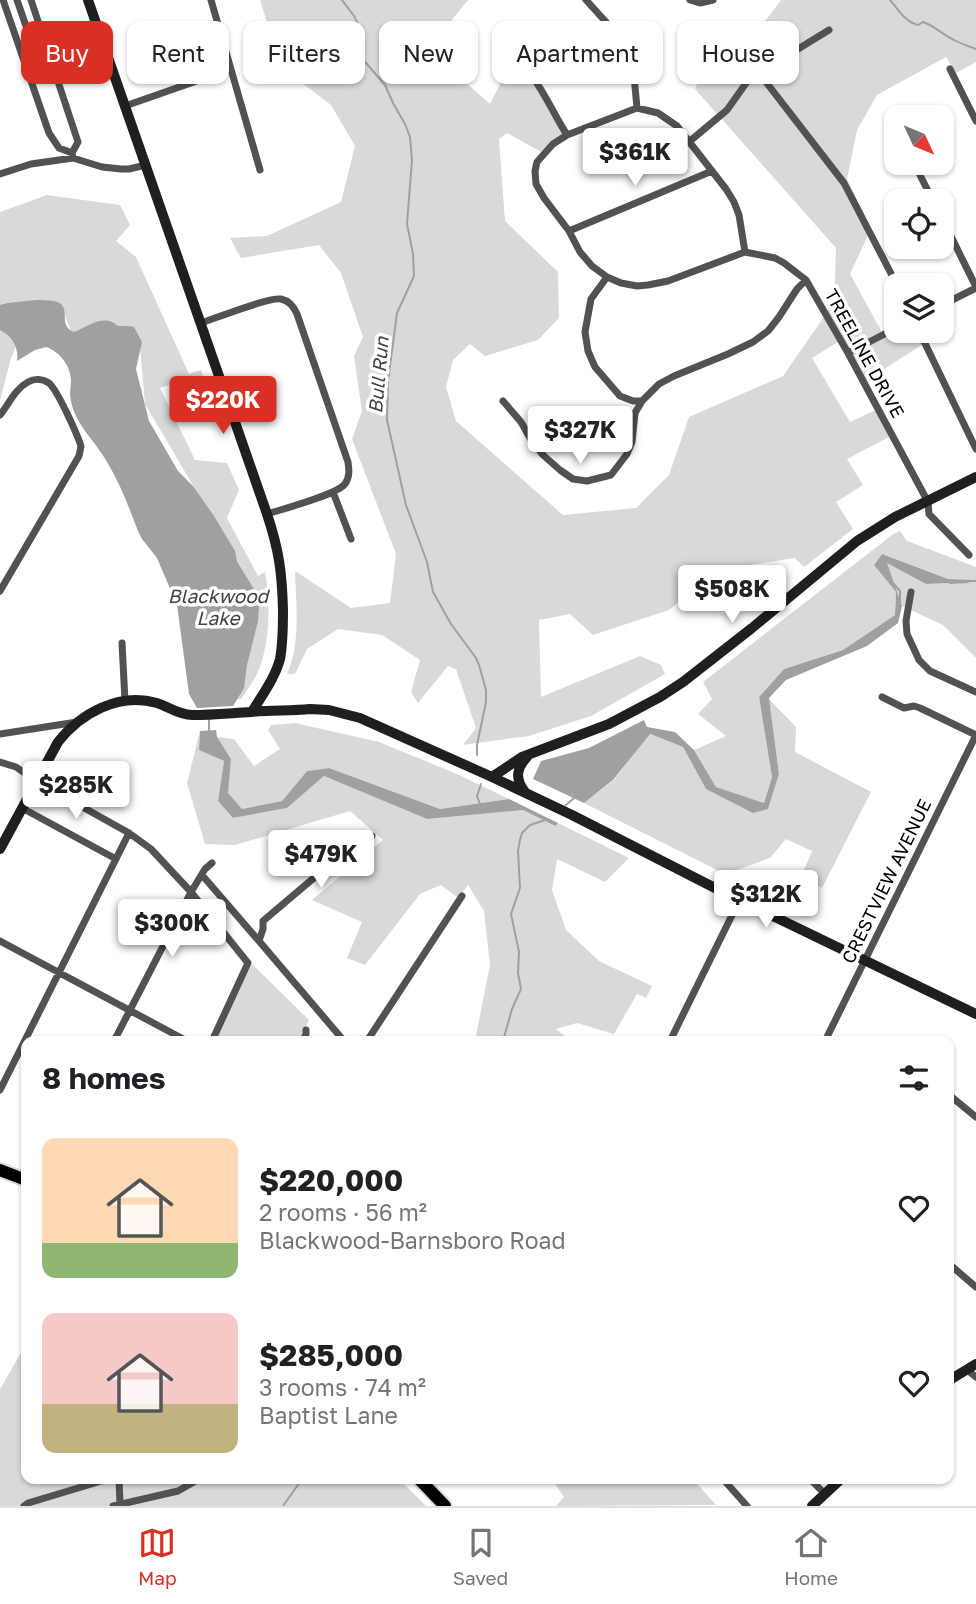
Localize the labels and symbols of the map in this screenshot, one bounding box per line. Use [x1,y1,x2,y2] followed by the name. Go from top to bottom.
[884,105,954,175] north arrow
[586,128,684,188] pin: $361K
[820,285,910,421] street label: TREELINE DRIVE
[363,334,393,414] water label: Bull Run
[174,376,272,436] pin: $220K
[531,406,629,466] pin: $327K
[683,566,781,625] pin: $508K
[168,584,271,629] water label: Blackwood Lake
[27,762,125,821] pin: $285K
[837,795,935,967] street label: CRESTVIEW AVENUE
[272,830,370,890] pin: $479K
[717,870,815,930] pin: $312K
[123,900,221,959] pin: $300K

